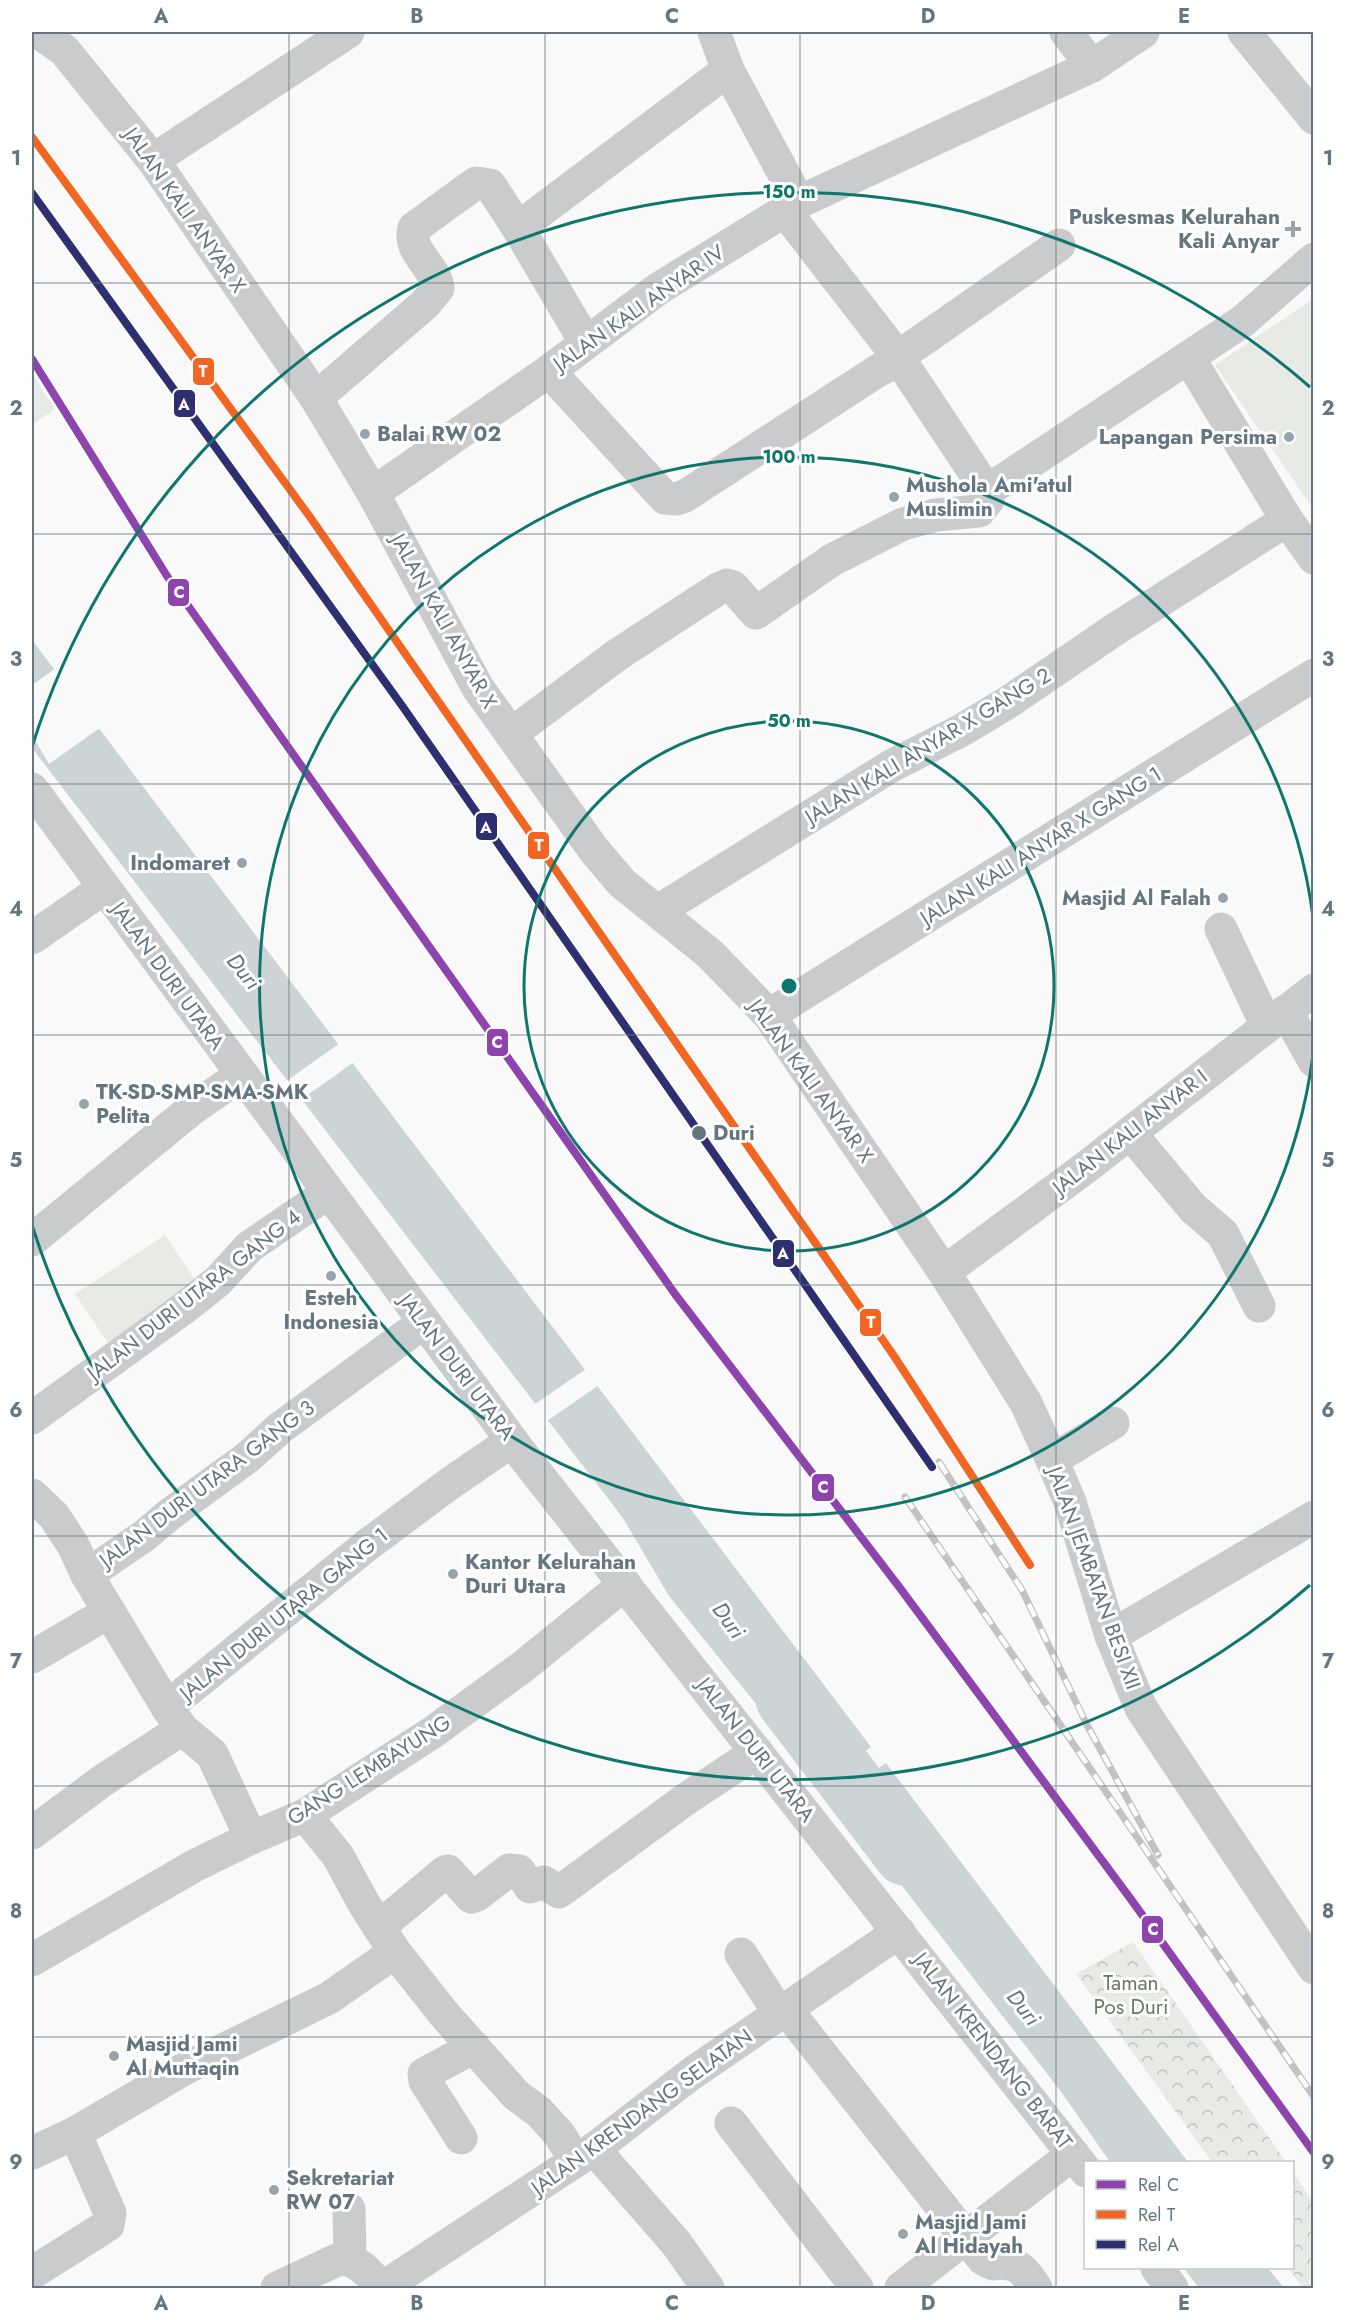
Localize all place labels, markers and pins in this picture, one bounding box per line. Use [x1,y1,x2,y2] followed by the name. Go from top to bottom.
[1069,202,1280,256] place label: Puskesmas Kelurahan Kali Anyar
[1284,220,1302,238] marker: Puskesmas Kelurahan Kali Anyar
[377,419,501,449] place label: Balai RW 02
[1099,422,1277,452] place label: Lapangan Persima
[358,427,372,441] marker: Balai RW 02
[1282,430,1296,444] marker: Lapangan Persima
[906,470,1073,524] place label: Mushola Ami'atul Muslimin
[887,490,901,504] marker: Mushola Ami'atul Muslimin
[130,848,230,878] place label: Indomaret
[235,856,249,870] marker: Indomaret
[1062,883,1211,913] place label: Masjid Al Falah
[1216,891,1230,905] marker: Masjid Al Falah
[779,976,799,996] centre of rings
[96,1077,309,1131] place label: TK-SD-SMP-SMA-SMK Pelita
[77,1097,91,1111] marker: TK-SD-SMP-SMA-SMK Pelita
[713,1118,755,1148] place label: Duri
[690,1124,708,1142] marker: Duri
[324,1269,338,1283] marker: Esteh Indonesia
[284,1283,378,1337] place label: Esteh Indonesia
[465,1547,636,1601] place label: Kantor Kelurahan Duri Utara
[446,1567,460,1581] marker: Kantor Kelurahan Duri Utara
[125,2029,240,2083] place label: Masjid Jami Al Muttaqin
[107,2049,121,2063] marker: Masjid Jami Al Muttaqin
[286,2163,394,2217] place label: Sekretariat RW 07
[267,2183,281,2197] marker: Sekretariat RW 07
[914,2207,1027,2261] place label: Masjid Jami Al Hidayah
[896,2227,910,2241] marker: Masjid Jami Al Hidayah

